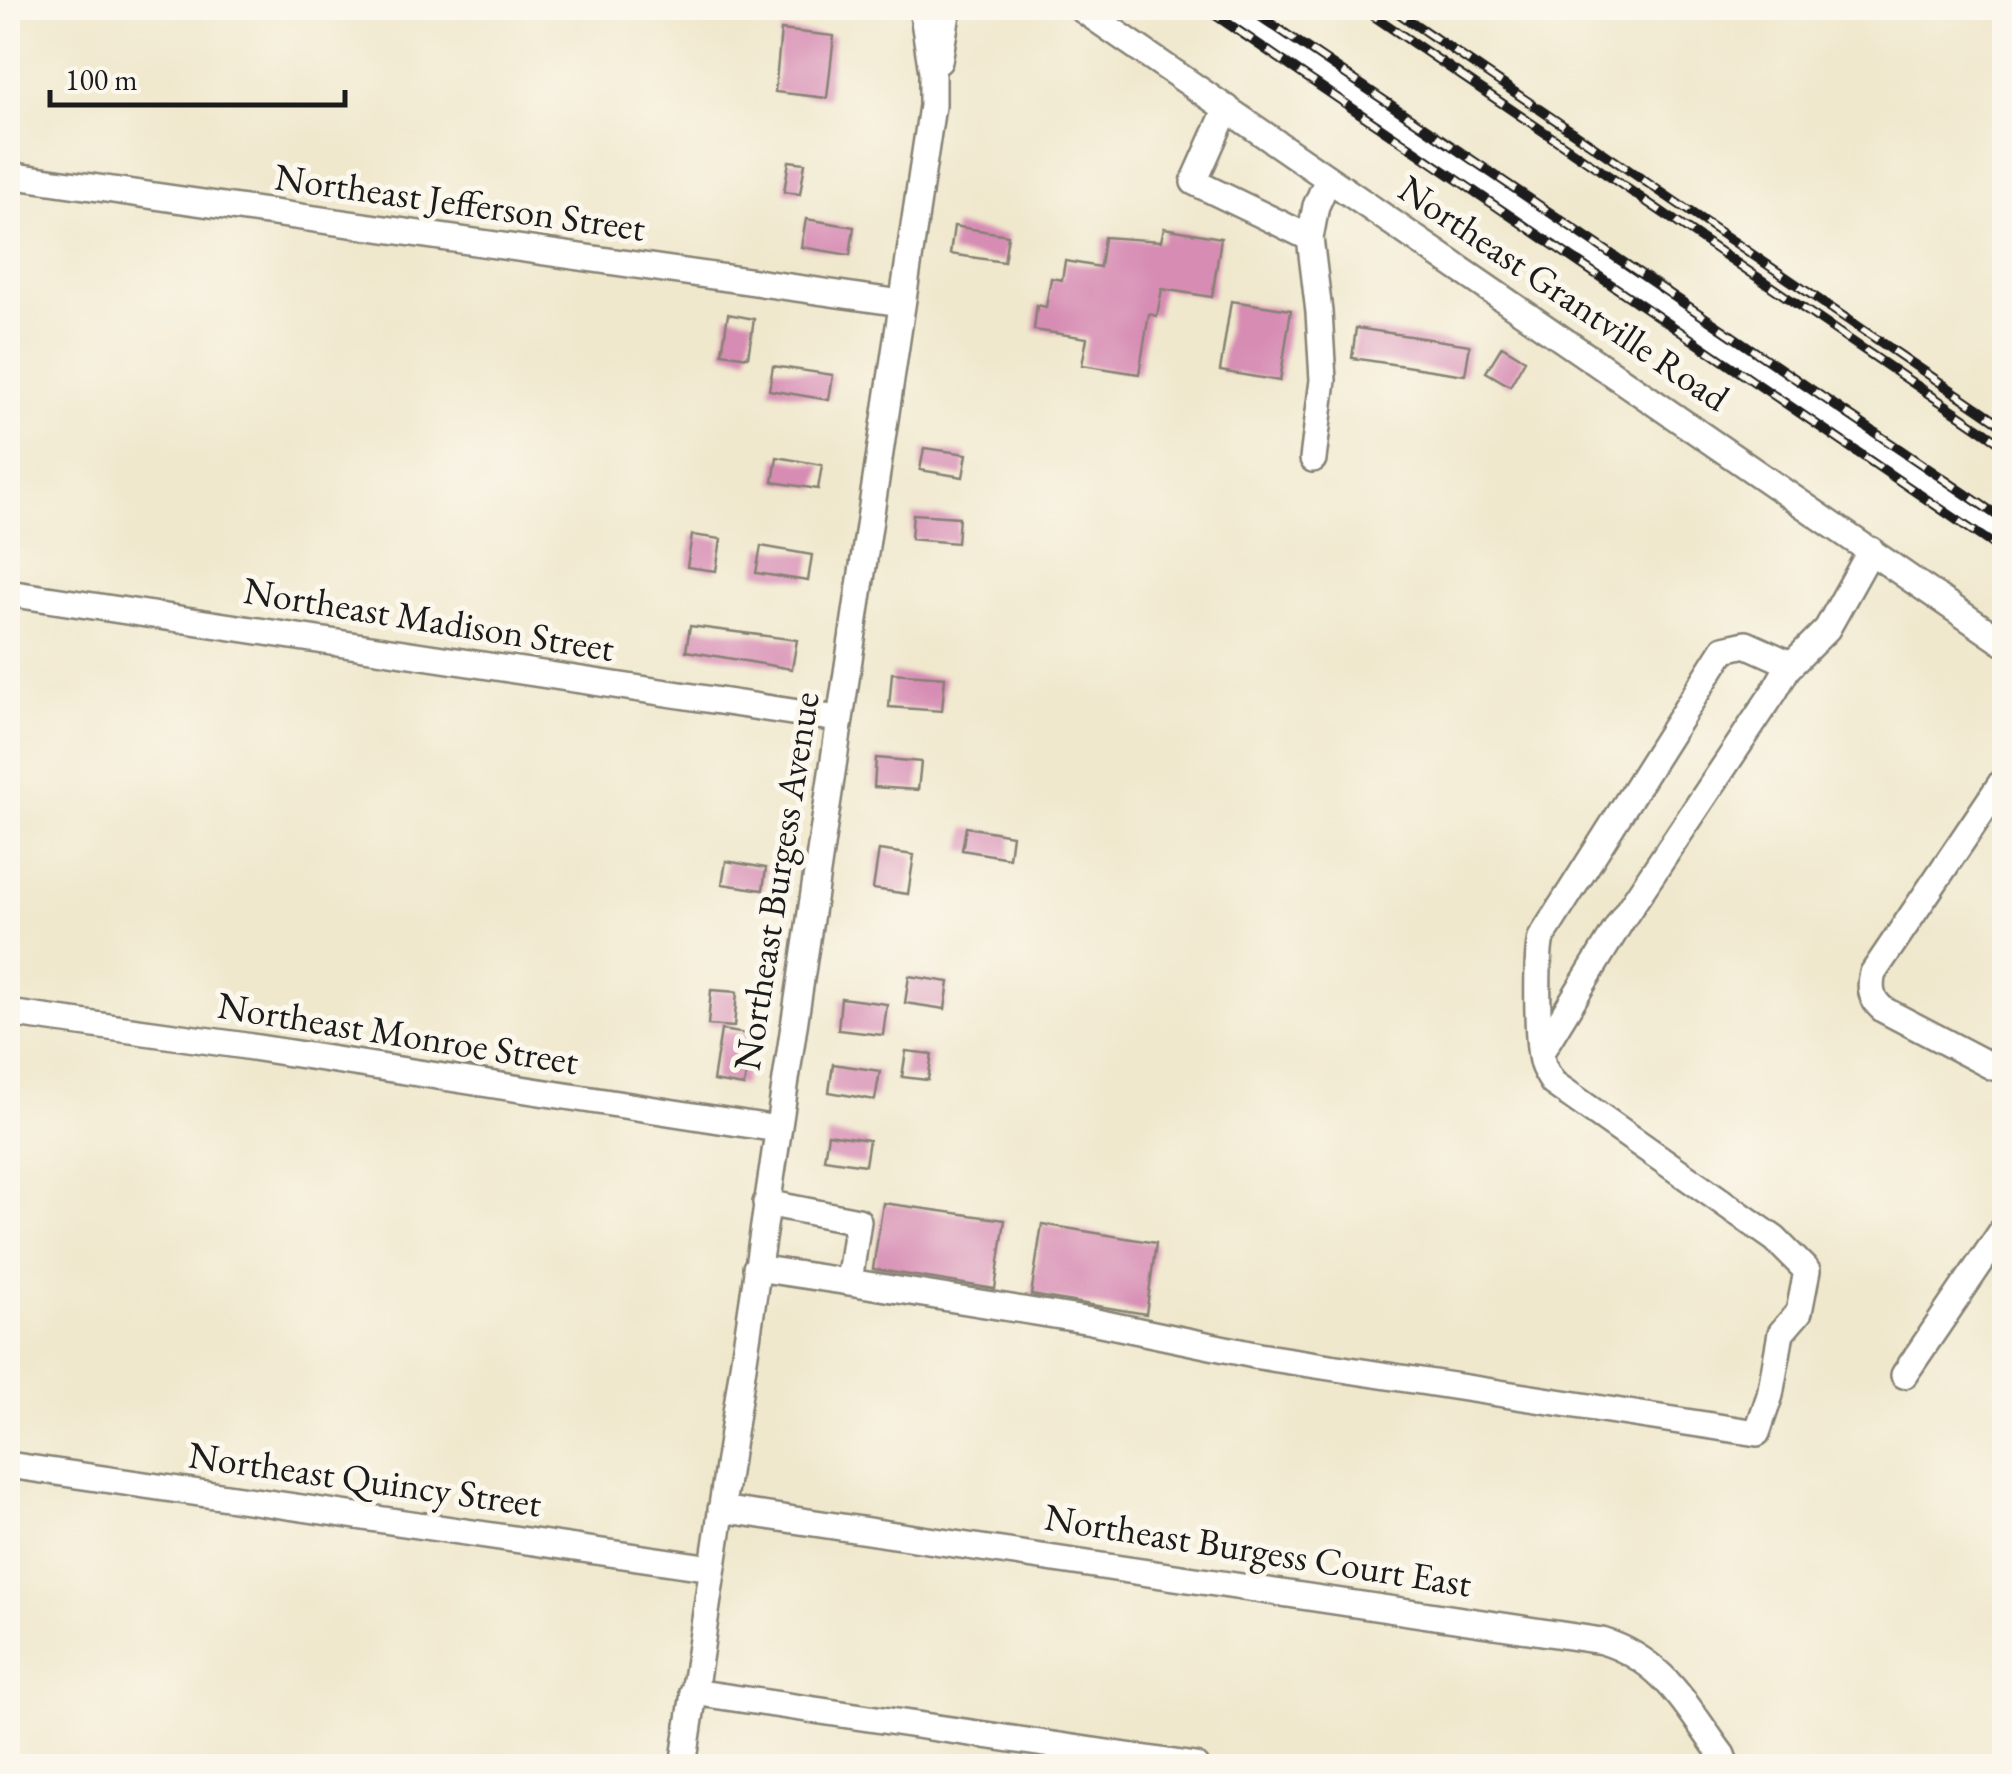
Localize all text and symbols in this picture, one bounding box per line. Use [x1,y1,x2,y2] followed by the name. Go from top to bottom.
[50,45,345,107] scale bar
[65,60,138,99] text: 100 m
[272,151,648,252] street label: Northeast Jefferson Street
[1389,164,1740,422] street label: Northeast Grantville Road
[240,565,618,672] street label: Northeast Madison Street
[721,688,830,1074] street label: Northeast Burgess Avenue
[214,980,582,1085] street label: Northeast Monroe Street
[186,1429,545,1528] street label: Northeast Quincy Street
[1041,1492,1475,1607] street label: Northeast Burgess Court East

